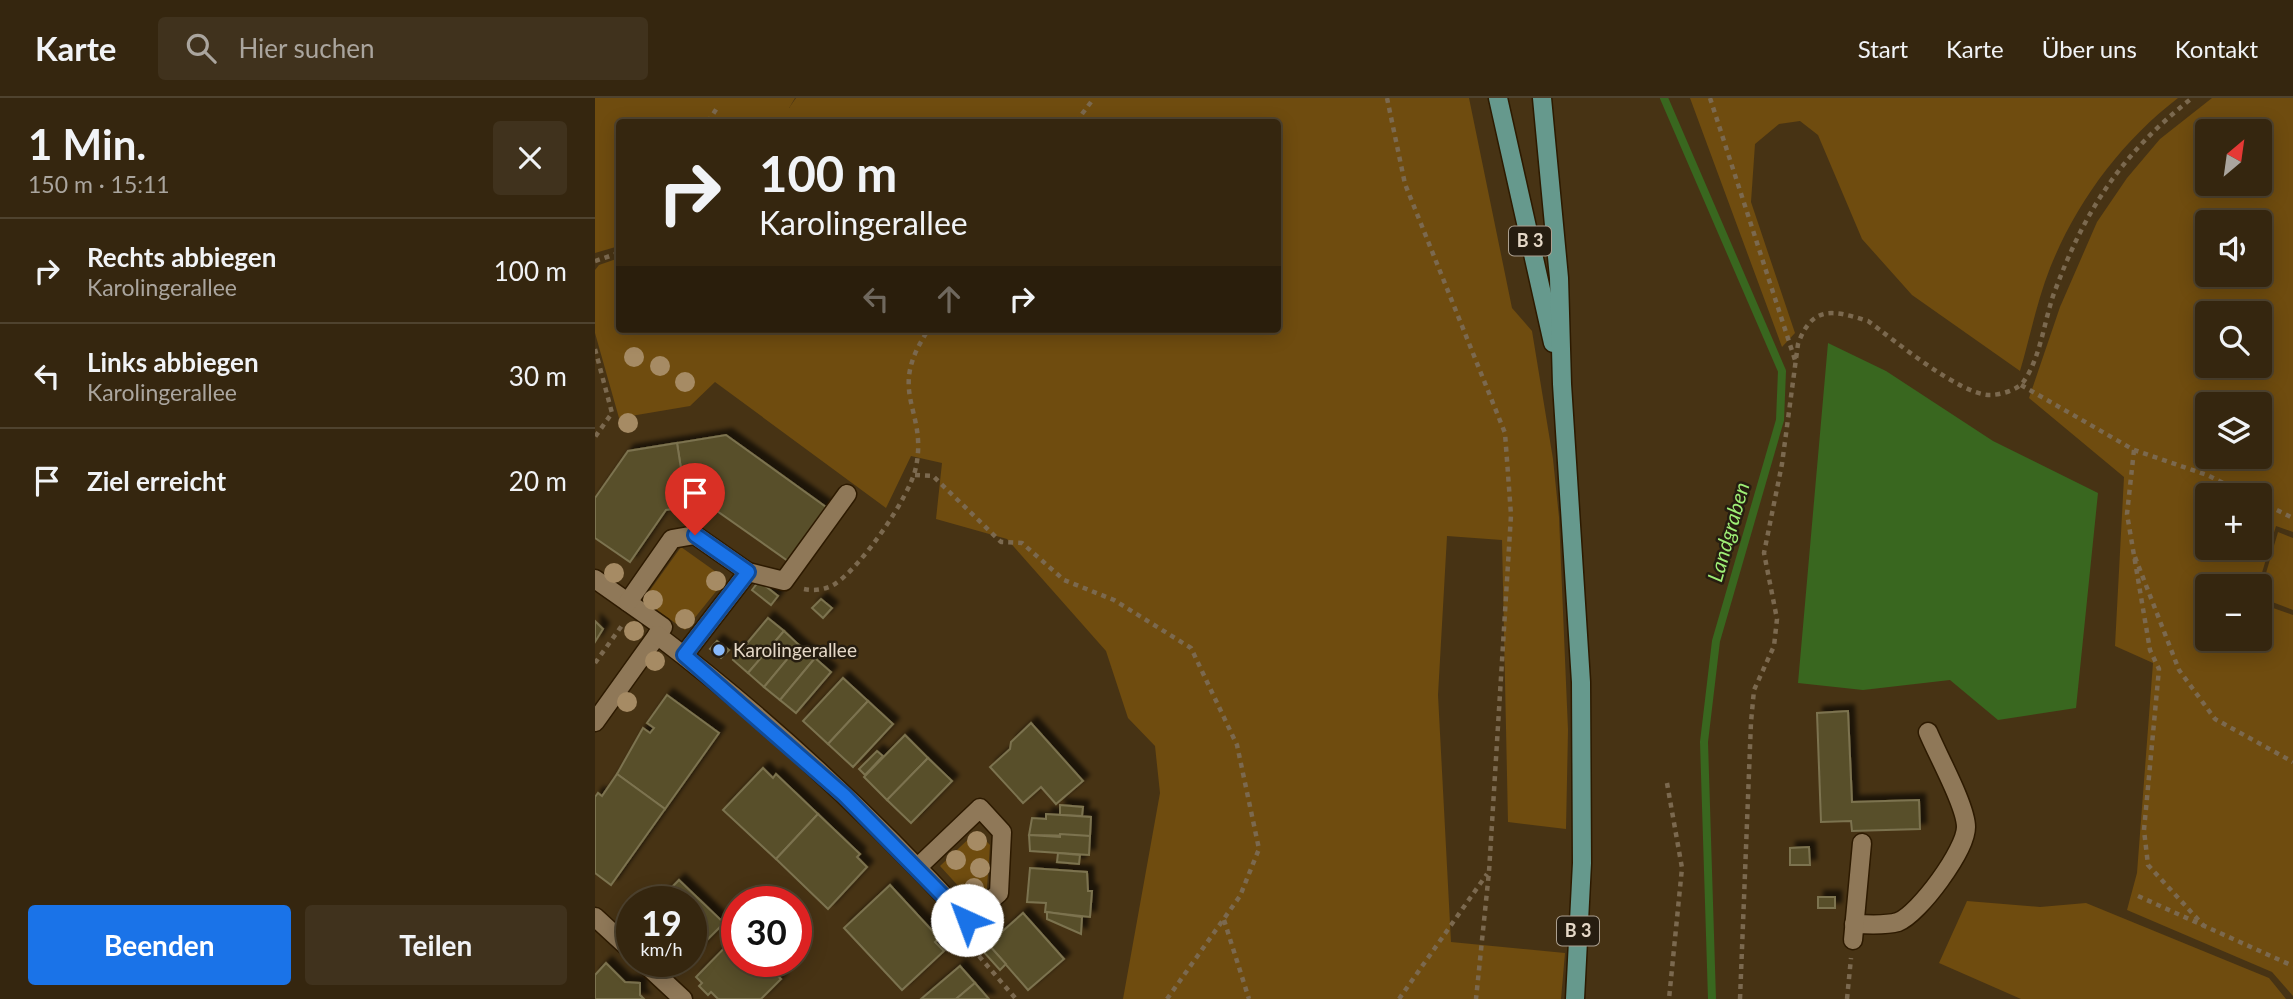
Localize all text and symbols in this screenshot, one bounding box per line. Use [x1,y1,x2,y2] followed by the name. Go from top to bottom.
[158,17,648,80] search box
[35,28,116,68] text: Karte
[182,29,220,67] icon: search
[238,32,375,64] text: Hier suchen
[1858,34,1908,63] text: Start
[1946,34,2004,63] text: Karte
[2042,34,2137,63] text: Über uns
[2175,34,2258,63] text: Kontakt
[28,119,146,169] text: 1 Min.
[2195,119,2271,196] north arrow
[2195,119,2272,651] map controls
[493,121,567,195] button: close
[759,144,897,202] text: 100 m
[644,147,735,238] icon: right
[28,170,170,198] text: 150 m · 15:11
[759,203,968,242] text: Karolingerallee
[2195,210,2272,287] button: sound
[1509,226,1551,256] road number: B 3
[87,241,276,273] text: Rechts abbiegen
[28,252,66,290] icon: right
[494,255,567,287] text: 100 m
[87,273,237,301] text: Karolingerallee
[857,280,895,318] icon: left
[930,280,968,318] icon: ahead
[1003,280,1041,318] icon: right
[2195,301,2272,378] button: search
[87,346,259,378] text: Links abbiegen
[28,357,66,395] icon: left
[509,360,567,392] text: 30 m
[87,378,237,406] text: Karolingerallee
[2195,392,2272,469] button: layers
[28,462,66,500] icon: arrive
[665,463,725,535] pin
[87,465,226,497] text: Ziel erreicht
[509,465,567,497] text: 20 m
[676,474,714,512] icon: arrive
[1701,479,1754,584] water label: Landgraben
[2195,483,2272,560] button: +
[2195,574,2272,651] button: −
[733,638,857,661] place label: Karolingerallee
[711,642,727,658] marker: Karolingerallee
[930,883,1004,957] position arrow
[721,886,812,977] speed limit sign: 30
[641,901,682,943] text: 19
[28,905,291,985] button: Beenden
[305,905,567,985] button: Teilen
[1557,916,1599,946] road number: B 3
[640,938,683,960] text: km/h

